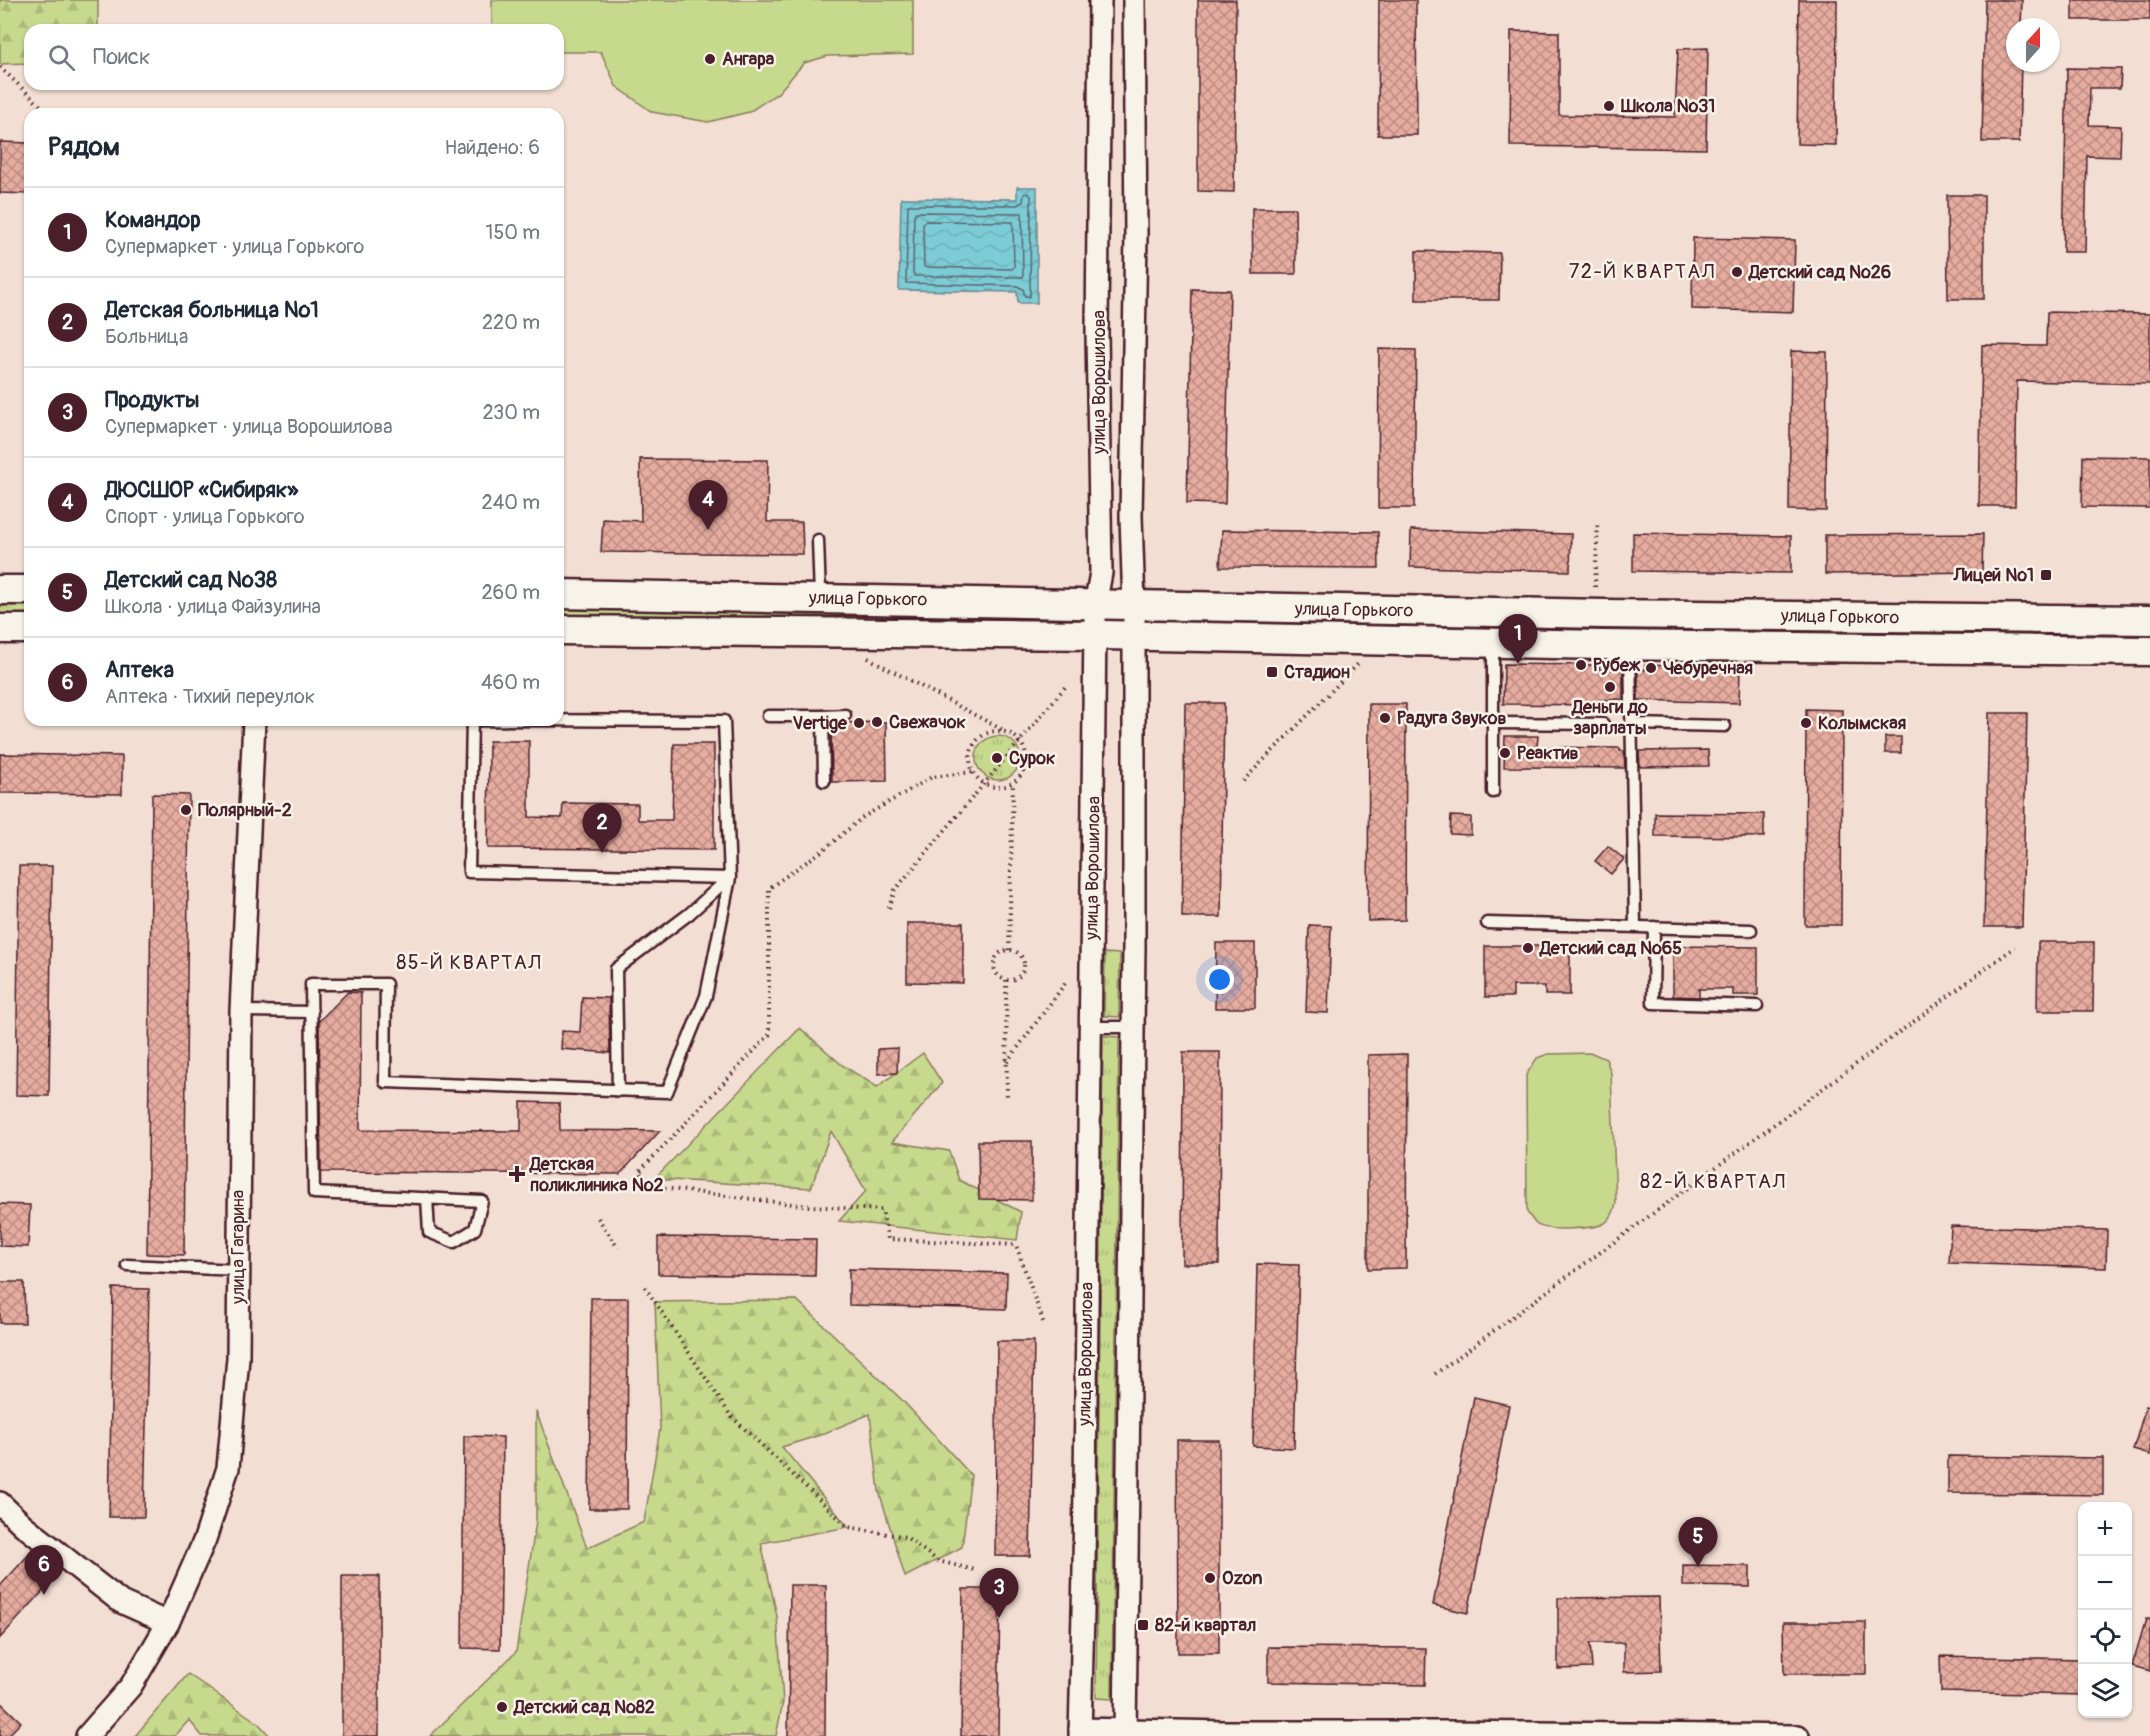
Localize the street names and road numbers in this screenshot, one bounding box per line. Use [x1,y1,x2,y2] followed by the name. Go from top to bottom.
[1088,310,1111,455] street label: улица Ворошилова
[808,586,928,612] street label: улица Горького
[1294,597,1414,623] street label: улица Горького
[1780,604,1900,630] street label: улица Горького
[1080,796,1106,941] street label: улица Ворошилова
[227,1190,250,1305] street label: улица Гагарина
[1073,1282,1099,1427] street label: улица Ворошилова

